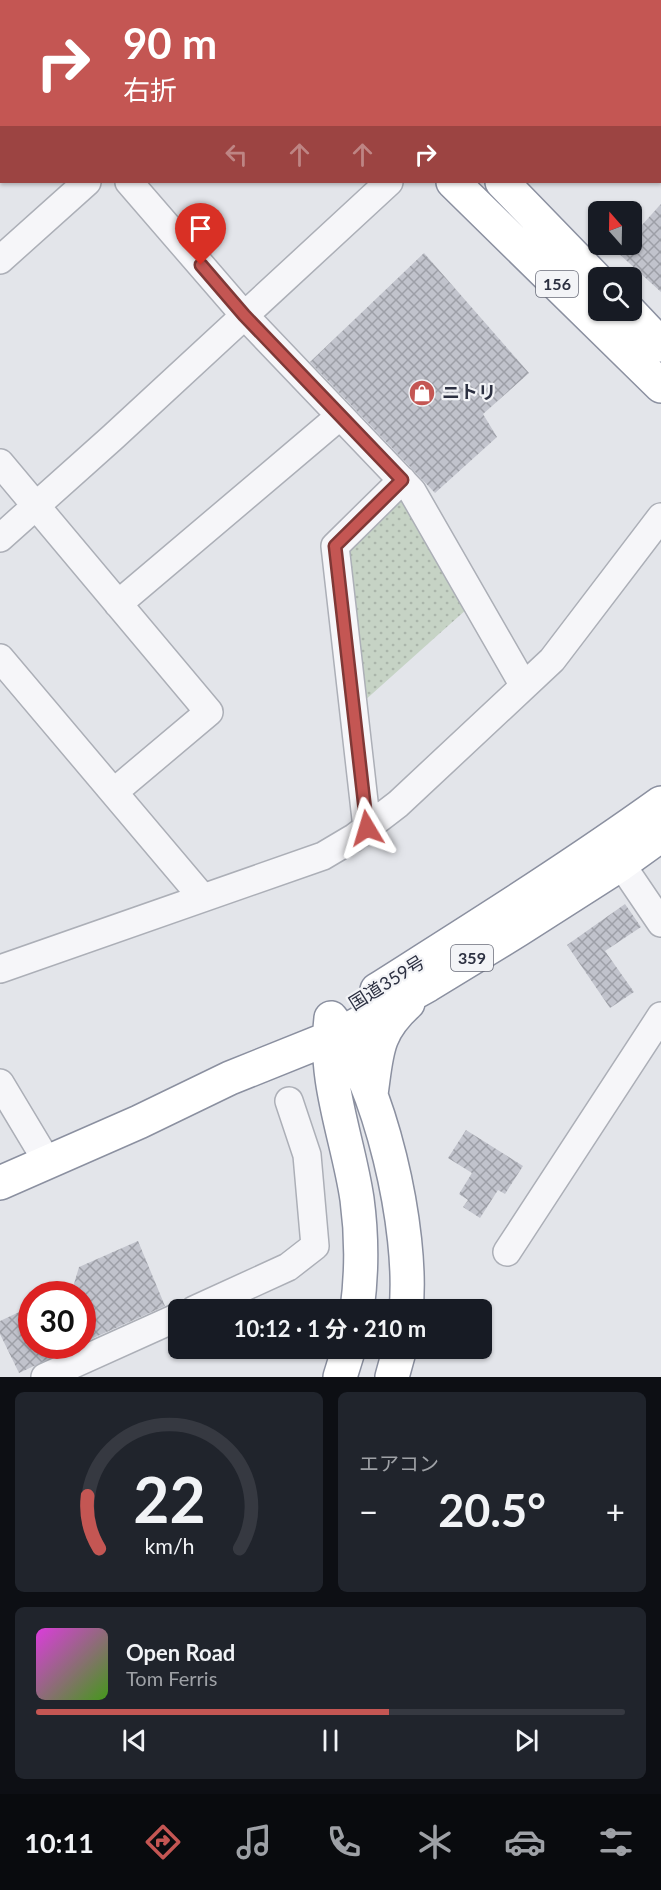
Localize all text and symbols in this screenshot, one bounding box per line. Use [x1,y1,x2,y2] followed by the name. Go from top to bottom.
[123,18,217,68] text: 90 m
[24,24,102,102] icon: right
[123,73,177,106] text: 右折
[220,138,253,171] icon: left
[283,138,316,171] icon: ahead
[346,138,379,171] icon: ahead
[409,138,442,171] icon: right
[588,201,642,255] north arrow
[588,201,642,321] map controls
[175,203,226,265] pin
[184,212,217,245] icon: arrive
[588,267,642,321] button: search
[536,271,578,297] road number: 156
[407,378,437,408] shop icon: ニトリ
[442,381,496,403] place label: ニトリ
[335,796,399,860] position arrow
[451,945,493,971] road number: 359
[344,950,428,1014] street label: 国道359号
[18,1281,96,1359] speed limit sign: 30
[234,1315,426,1342] text: 10:12 · 1 分 · 210 m
[359,1451,439,1475] text: エアコン
[133,1461,205,1536] text: 22
[438,1483,546,1537] text: 20.5°
[359,1491,378,1531] text: −
[606,1491,625,1531] text: +
[144,1533,194,1559] text: km/h
[126,1639,235,1666] text: Open Road
[126,1666,217,1690] text: Tom Ferris
[118,1724,151,1757] icon: previous
[314,1724,347,1757] icon: pause
[510,1724,543,1757] icon: next
[142,1821,184,1863] icon: directions
[233,1821,275,1863] icon: music
[323,1821,365,1863] icon: phone
[414,1821,456,1863] icon: climate
[504,1821,546,1863] icon: car
[595,1821,637,1863] icon: filters
[24,1826,94,1859] text: 10:11

